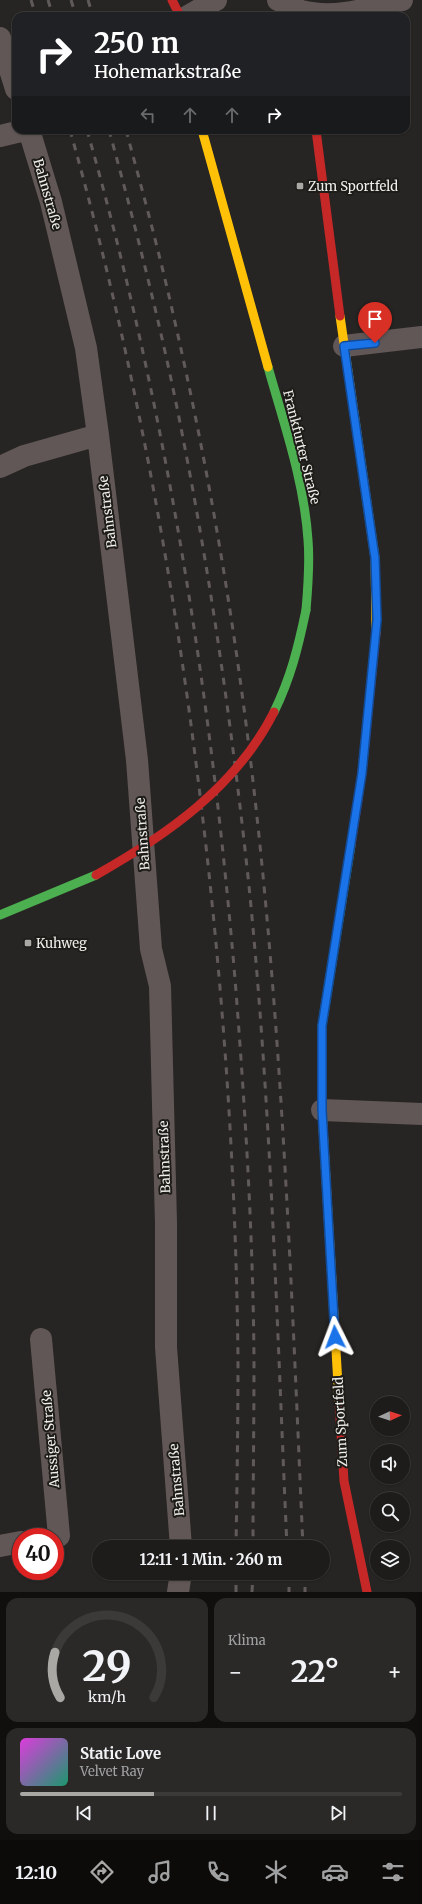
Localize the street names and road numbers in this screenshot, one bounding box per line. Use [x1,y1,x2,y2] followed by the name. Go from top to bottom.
[29,157,66,232] street label: Bahnstraße
[279,388,324,506] street label: Frankfurter Straße
[95,475,120,549] street label: Bahnstraße
[131,797,154,871] street label: Bahnstraße
[155,1120,174,1194] street label: Bahnstraße
[330,1376,351,1467] street label: Zum Sportfeld
[38,1389,63,1490] street label: Aussiger Straße
[165,1443,188,1517] street label: Bahnstraße

